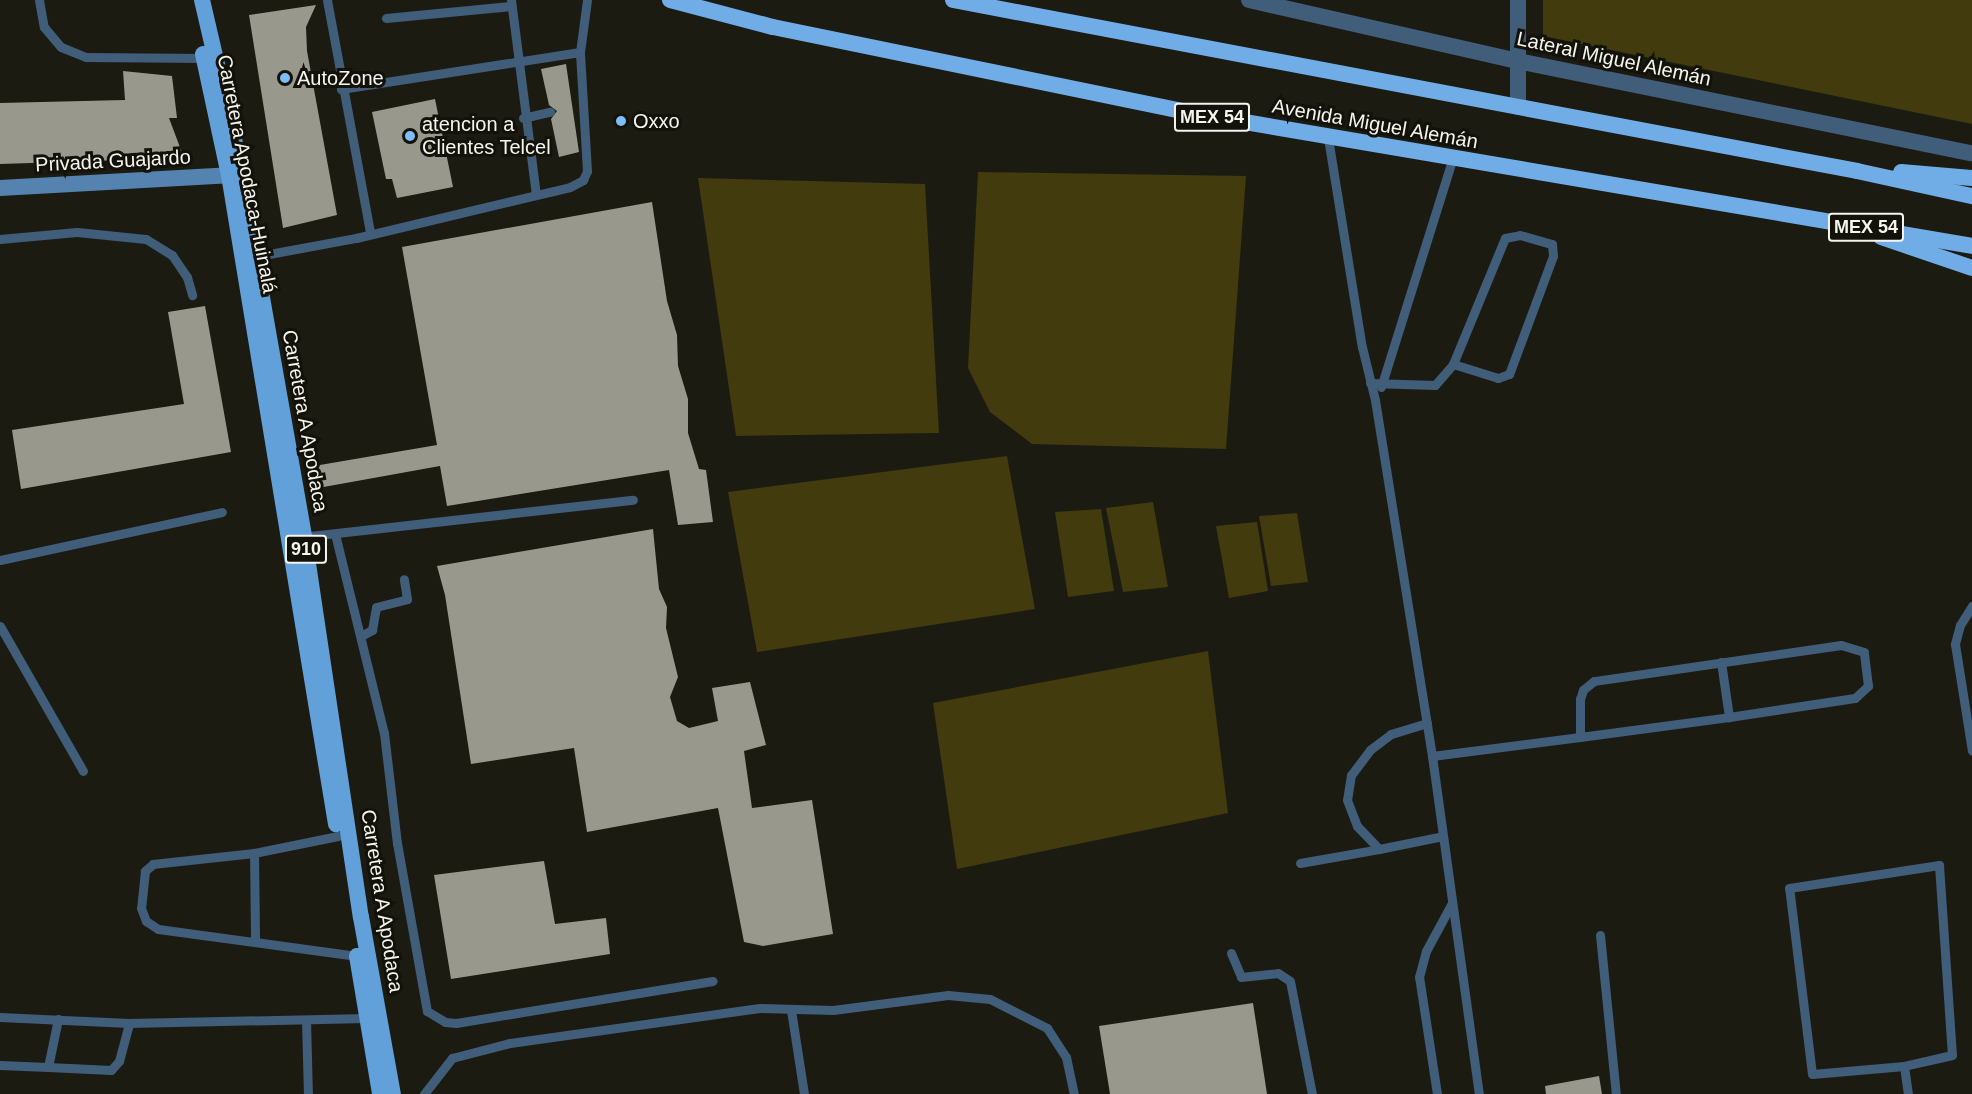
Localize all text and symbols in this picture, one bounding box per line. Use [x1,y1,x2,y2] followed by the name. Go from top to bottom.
[1514,27,1714,91] street label: Lateral Miguel Alemán
[212,52,282,296] street label: Carretera Apodaca-Huinalá
[297,66,384,90] place label: AutoZone
[278,71,292,85] marker: AutoZone
[1270,94,1480,154] street label: Avenida Miguel Alemán
[1173,102,1251,132] road number: MEX 54
[633,109,680,133] place label: Oxxo
[422,112,551,159] place label: atencion a Clientes Telcel
[614,114,628,128] marker: Oxxo
[403,129,417,143] marker: atencion a Clientes Telcel
[35,145,191,177] street label: Privada Guajardo
[1827,212,1905,242] road number: MEX 54
[277,326,333,516] street label: Carretera A Apodaca
[284,534,328,564] road number: 910
[355,806,409,996] street label: Carretera A Apodaca

